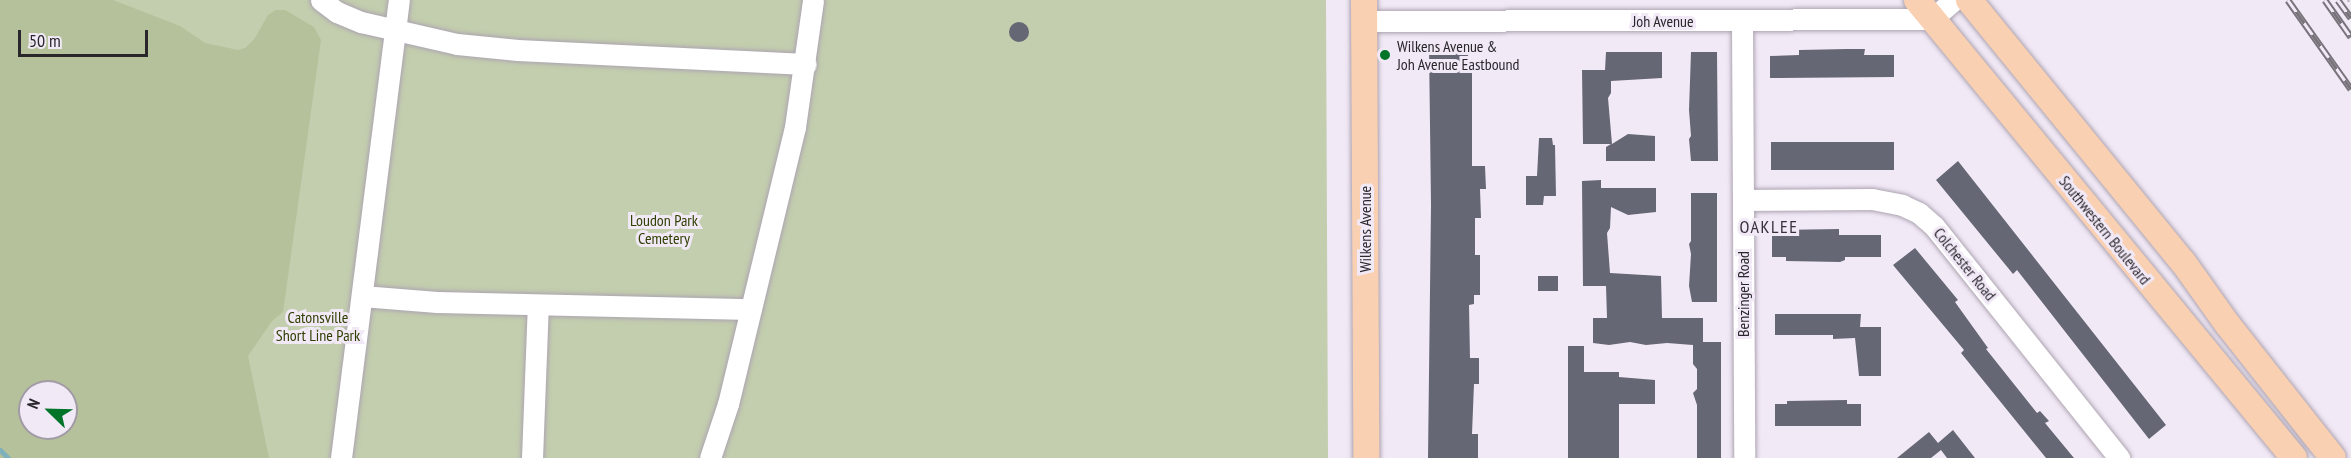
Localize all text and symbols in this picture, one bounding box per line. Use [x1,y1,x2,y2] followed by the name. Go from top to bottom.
[1632,11,1694,31] street label: Joh Avenue
[21,18,152,56] scale bar
[29,29,61,52] text: 50 m
[1397,36,1520,74] place label: Wilkens Avenue & Joh Avenue Eastbound
[1378,48,1392,62] marker: Wilkens Avenue & Joh Avenue Eastbound
[2055,172,2155,288] street label: Southwestern Boulevard
[1355,186,1375,272] street label: Wilkens Avenue
[630,210,698,248] park label: Loudon Park Cemetery
[1740,216,1798,238] district label: OAKLEE
[1930,224,2000,304] street label: Colchester Road
[1733,251,1753,337] street label: Benzinger Road
[276,307,360,345] park label: Catonsville Short Line Park
[18,380,78,440] north arrow
[22,396,44,412] text: N

